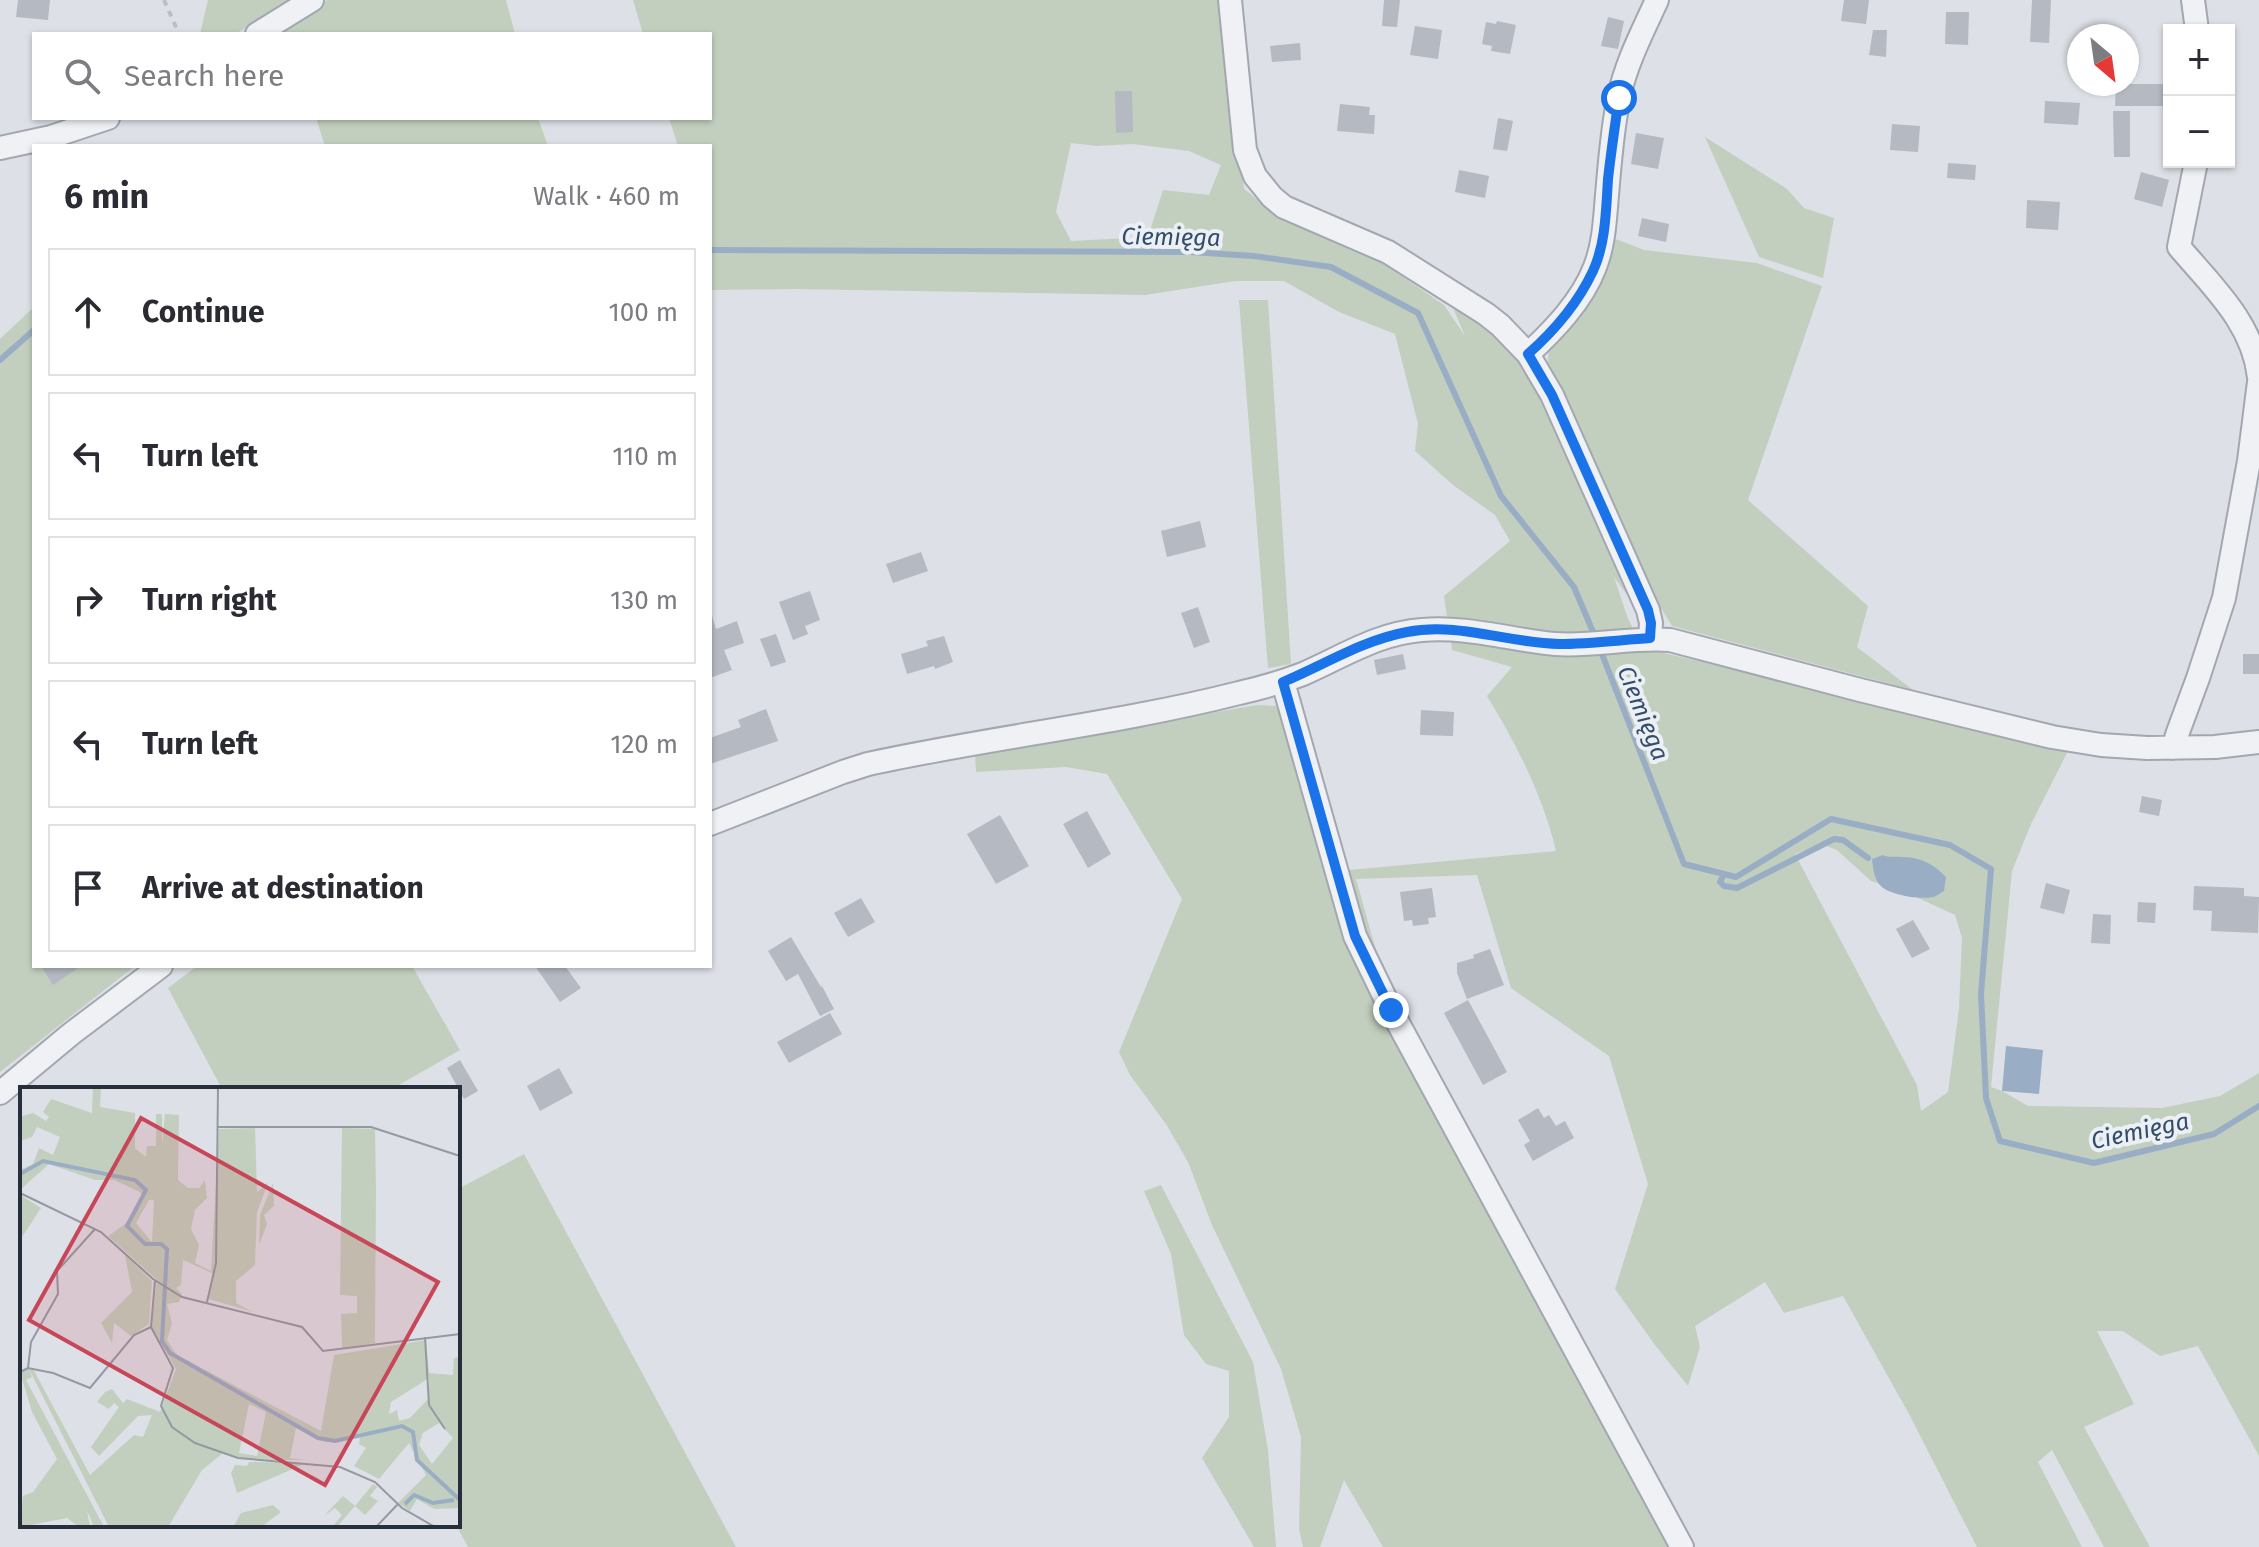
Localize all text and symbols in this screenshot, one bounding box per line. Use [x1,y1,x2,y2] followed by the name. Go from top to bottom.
[2067,24,2139,96] north arrow
[2163,24,2235,168] map controls
[2163,24,2235,96] button: +
[32,32,712,120] search box
[60,54,104,98] icon: search
[124,58,284,94] text: Search here
[1601,80,1637,116] route start
[2163,96,2235,168] button: −
[64,176,149,217] text: 6 min
[533,181,680,212] text: Walk · 460 m
[1121,222,1221,252] water label: Ciemięga
[66,290,110,334] icon: ahead
[142,294,265,330] text: Continue
[609,297,678,328] text: 100 m
[66,434,110,478] icon: left
[142,438,258,474] text: Turn left
[612,441,678,472] text: 110 m
[66,578,110,622] icon: right
[142,582,277,618] text: Turn right
[610,585,678,616] text: 130 m
[1611,662,1675,764] water label: Ciemięga
[66,722,110,766] icon: left
[142,726,258,762] text: Turn left
[610,729,678,760] text: 120 m
[66,866,110,910] icon: arrive
[142,870,424,906] text: Arrive at destination
[1373,992,1409,1028] route end
[20,1087,460,1527] inset map
[2089,1107,2191,1155] water label: Ciemięga

